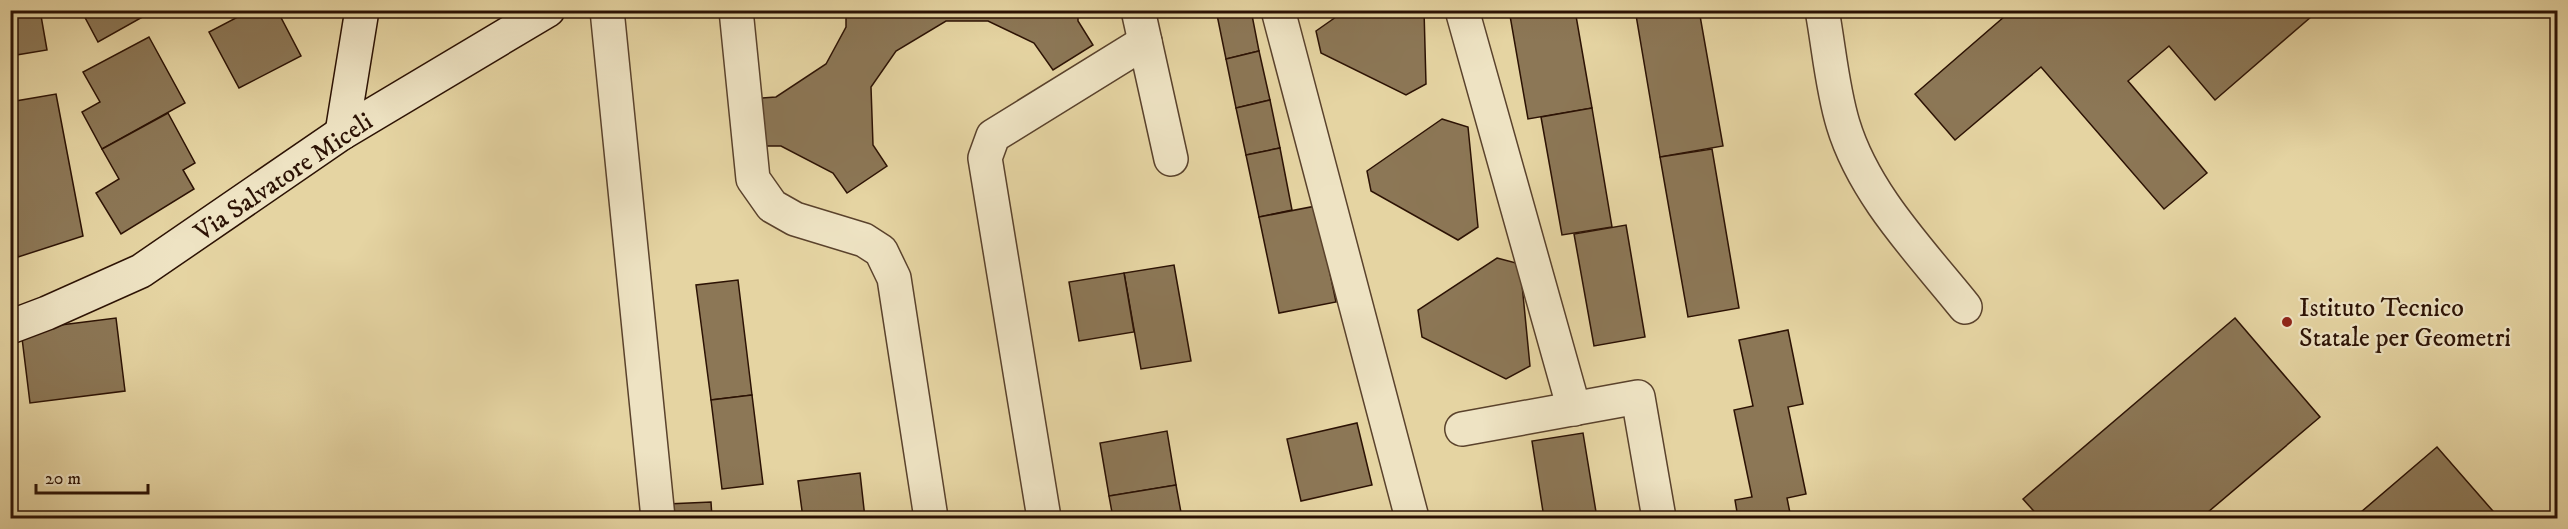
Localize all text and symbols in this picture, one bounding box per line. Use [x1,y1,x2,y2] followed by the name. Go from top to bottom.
[187,105,379,250] street label: Via Salvatore Miceli
[2299,292,2511,355] place label: Istituto Tecnico Statale per Geometri
[2280,315,2294,329] marker: Istituto Tecnico Statale per Geometri
[36,457,148,495] scale bar
[45,468,81,490] text: 20 m

